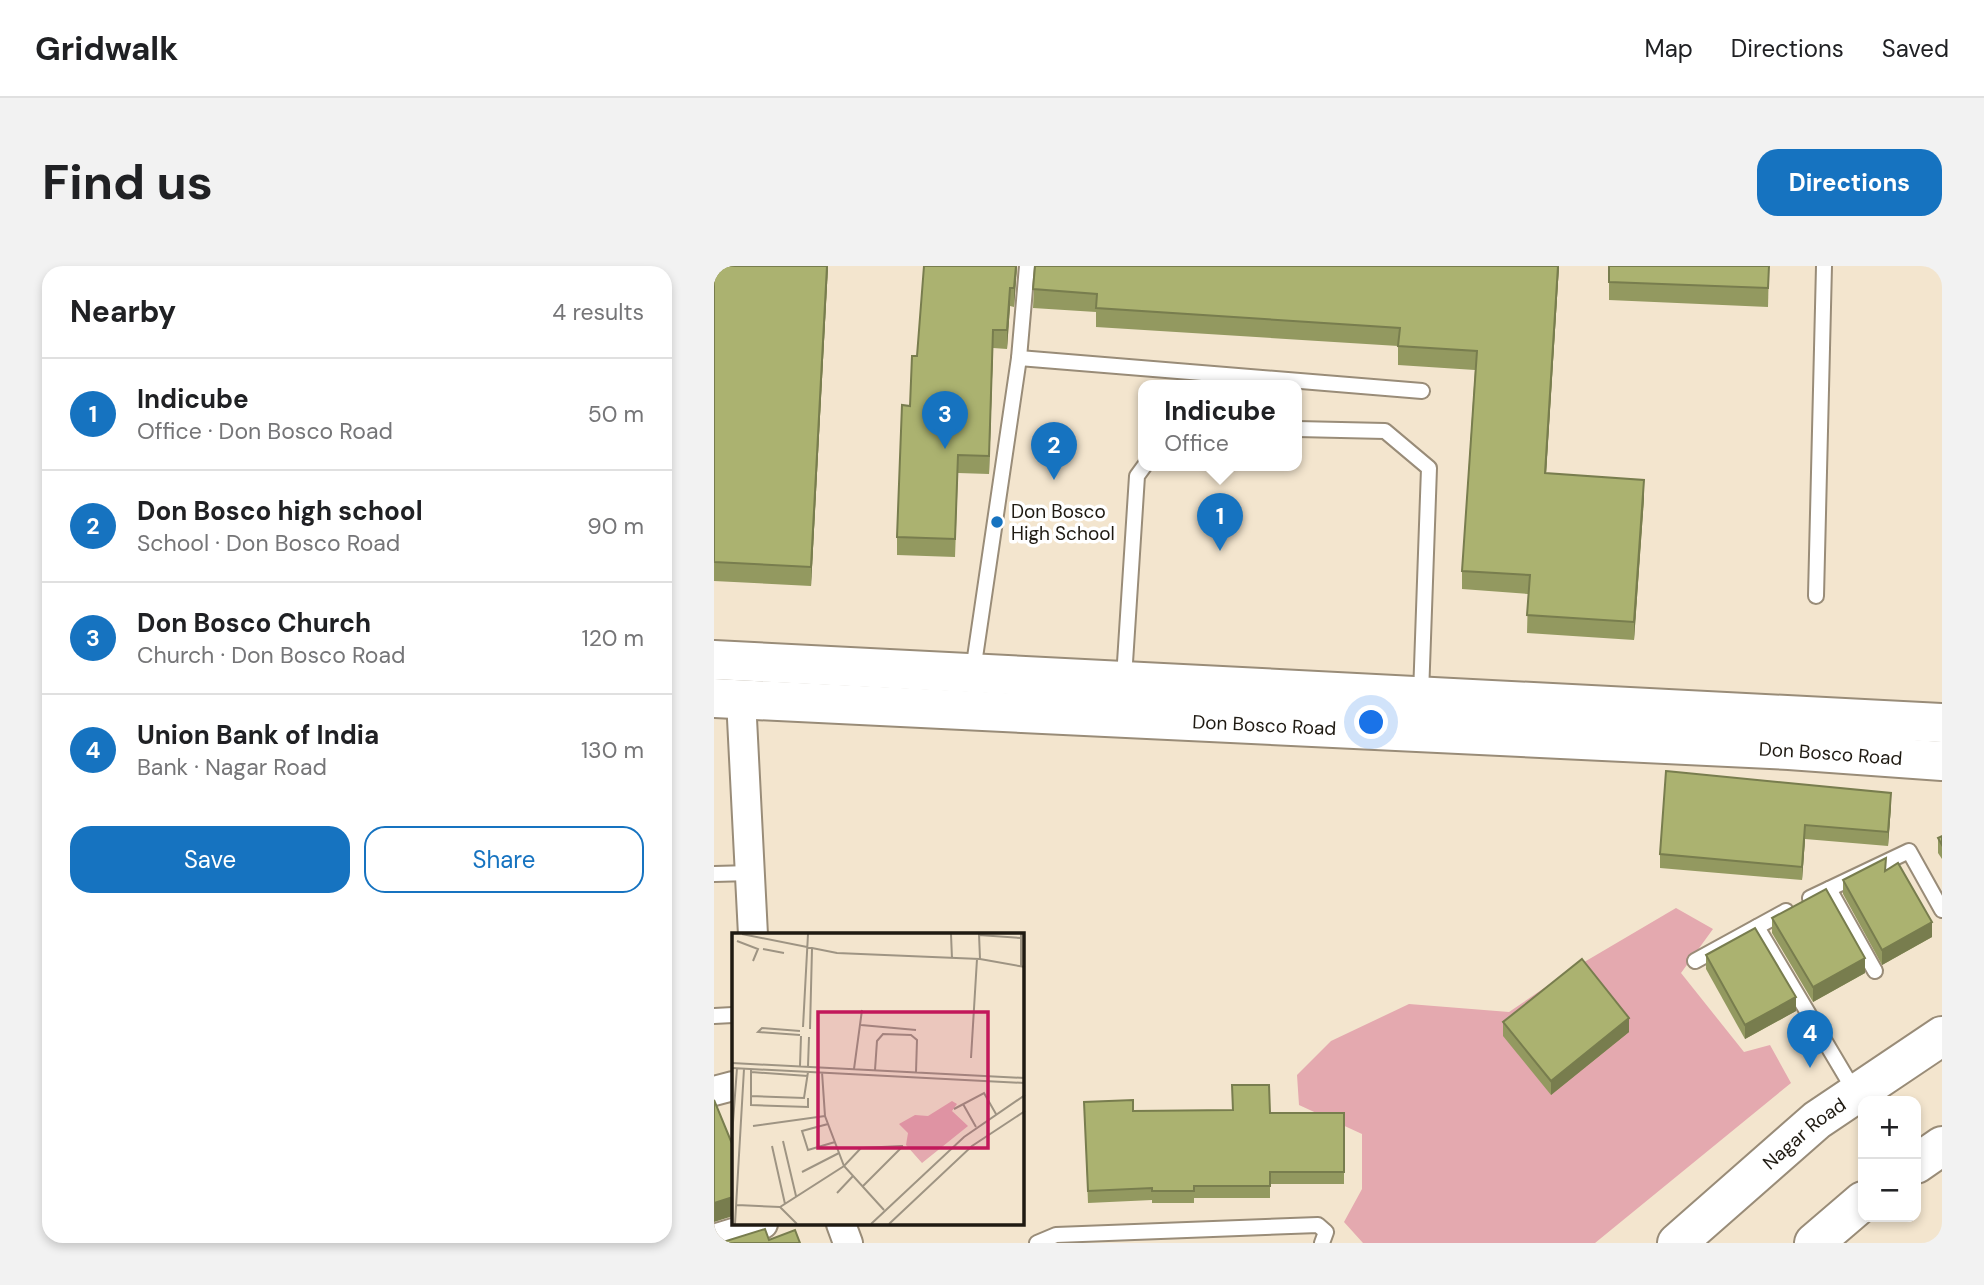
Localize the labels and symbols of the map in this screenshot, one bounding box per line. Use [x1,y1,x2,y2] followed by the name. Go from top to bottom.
[922,391,968,449] pin: 3
[1031,422,1077,480] pin: 2
[1197,493,1243,551] pin: 1
[1011,499,1115,546] place label: Don Bosco High School
[989,514,1005,530] marker: Don Bosco High School
[1354,705,1388,739] your location
[1192,709,1337,741] street label: Don Bosco Road
[1758,736,1903,771] street label: Don Bosco Road
[732,933,1024,1226] inset map
[1787,1010,1833,1068] pin: 4
[1757,1092,1851,1175] street label: Nagar Road

